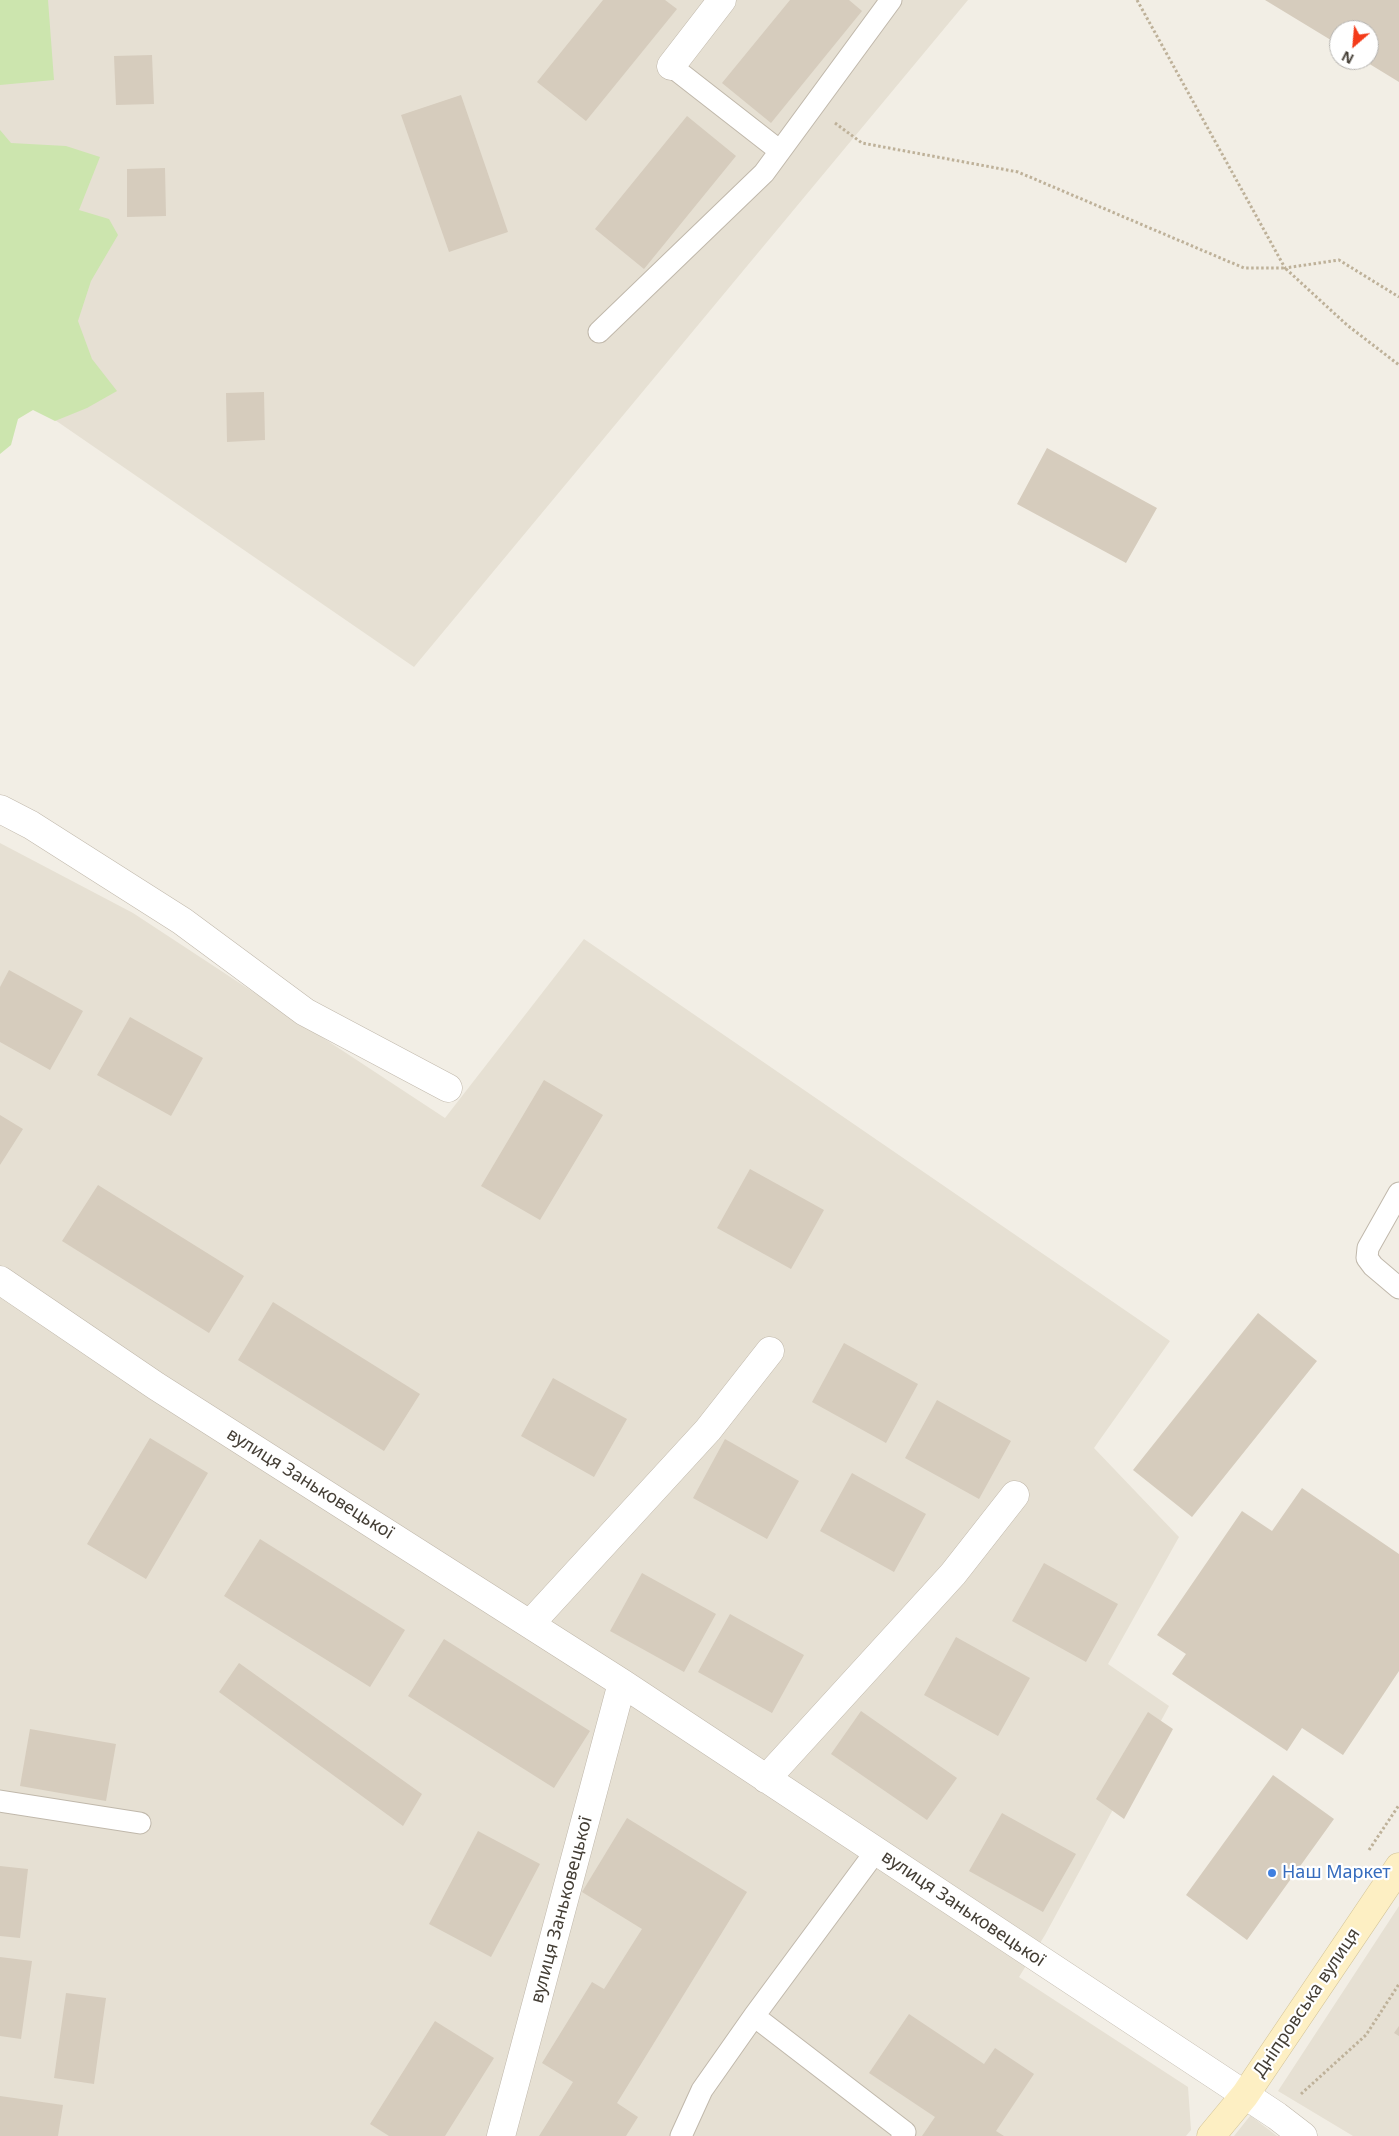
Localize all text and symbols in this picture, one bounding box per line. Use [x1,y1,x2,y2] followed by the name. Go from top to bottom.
[1329,20,1379,70] north arrow
[1338,47,1357,69] text: N
[223,1424,397,1544] street label: вулиця Заньковецької
[527,1814,597,2006] street label: вулиця Заньковецької
[877,1846,1049,1972] street label: вулиця Заньковецької
[1282,1862,1391,1884] place label: Наш Маркет
[1266,1867,1278,1879] marker: Наш Маркет
[1249,1924,1365,2082] street label: Дніпровська вулиця

